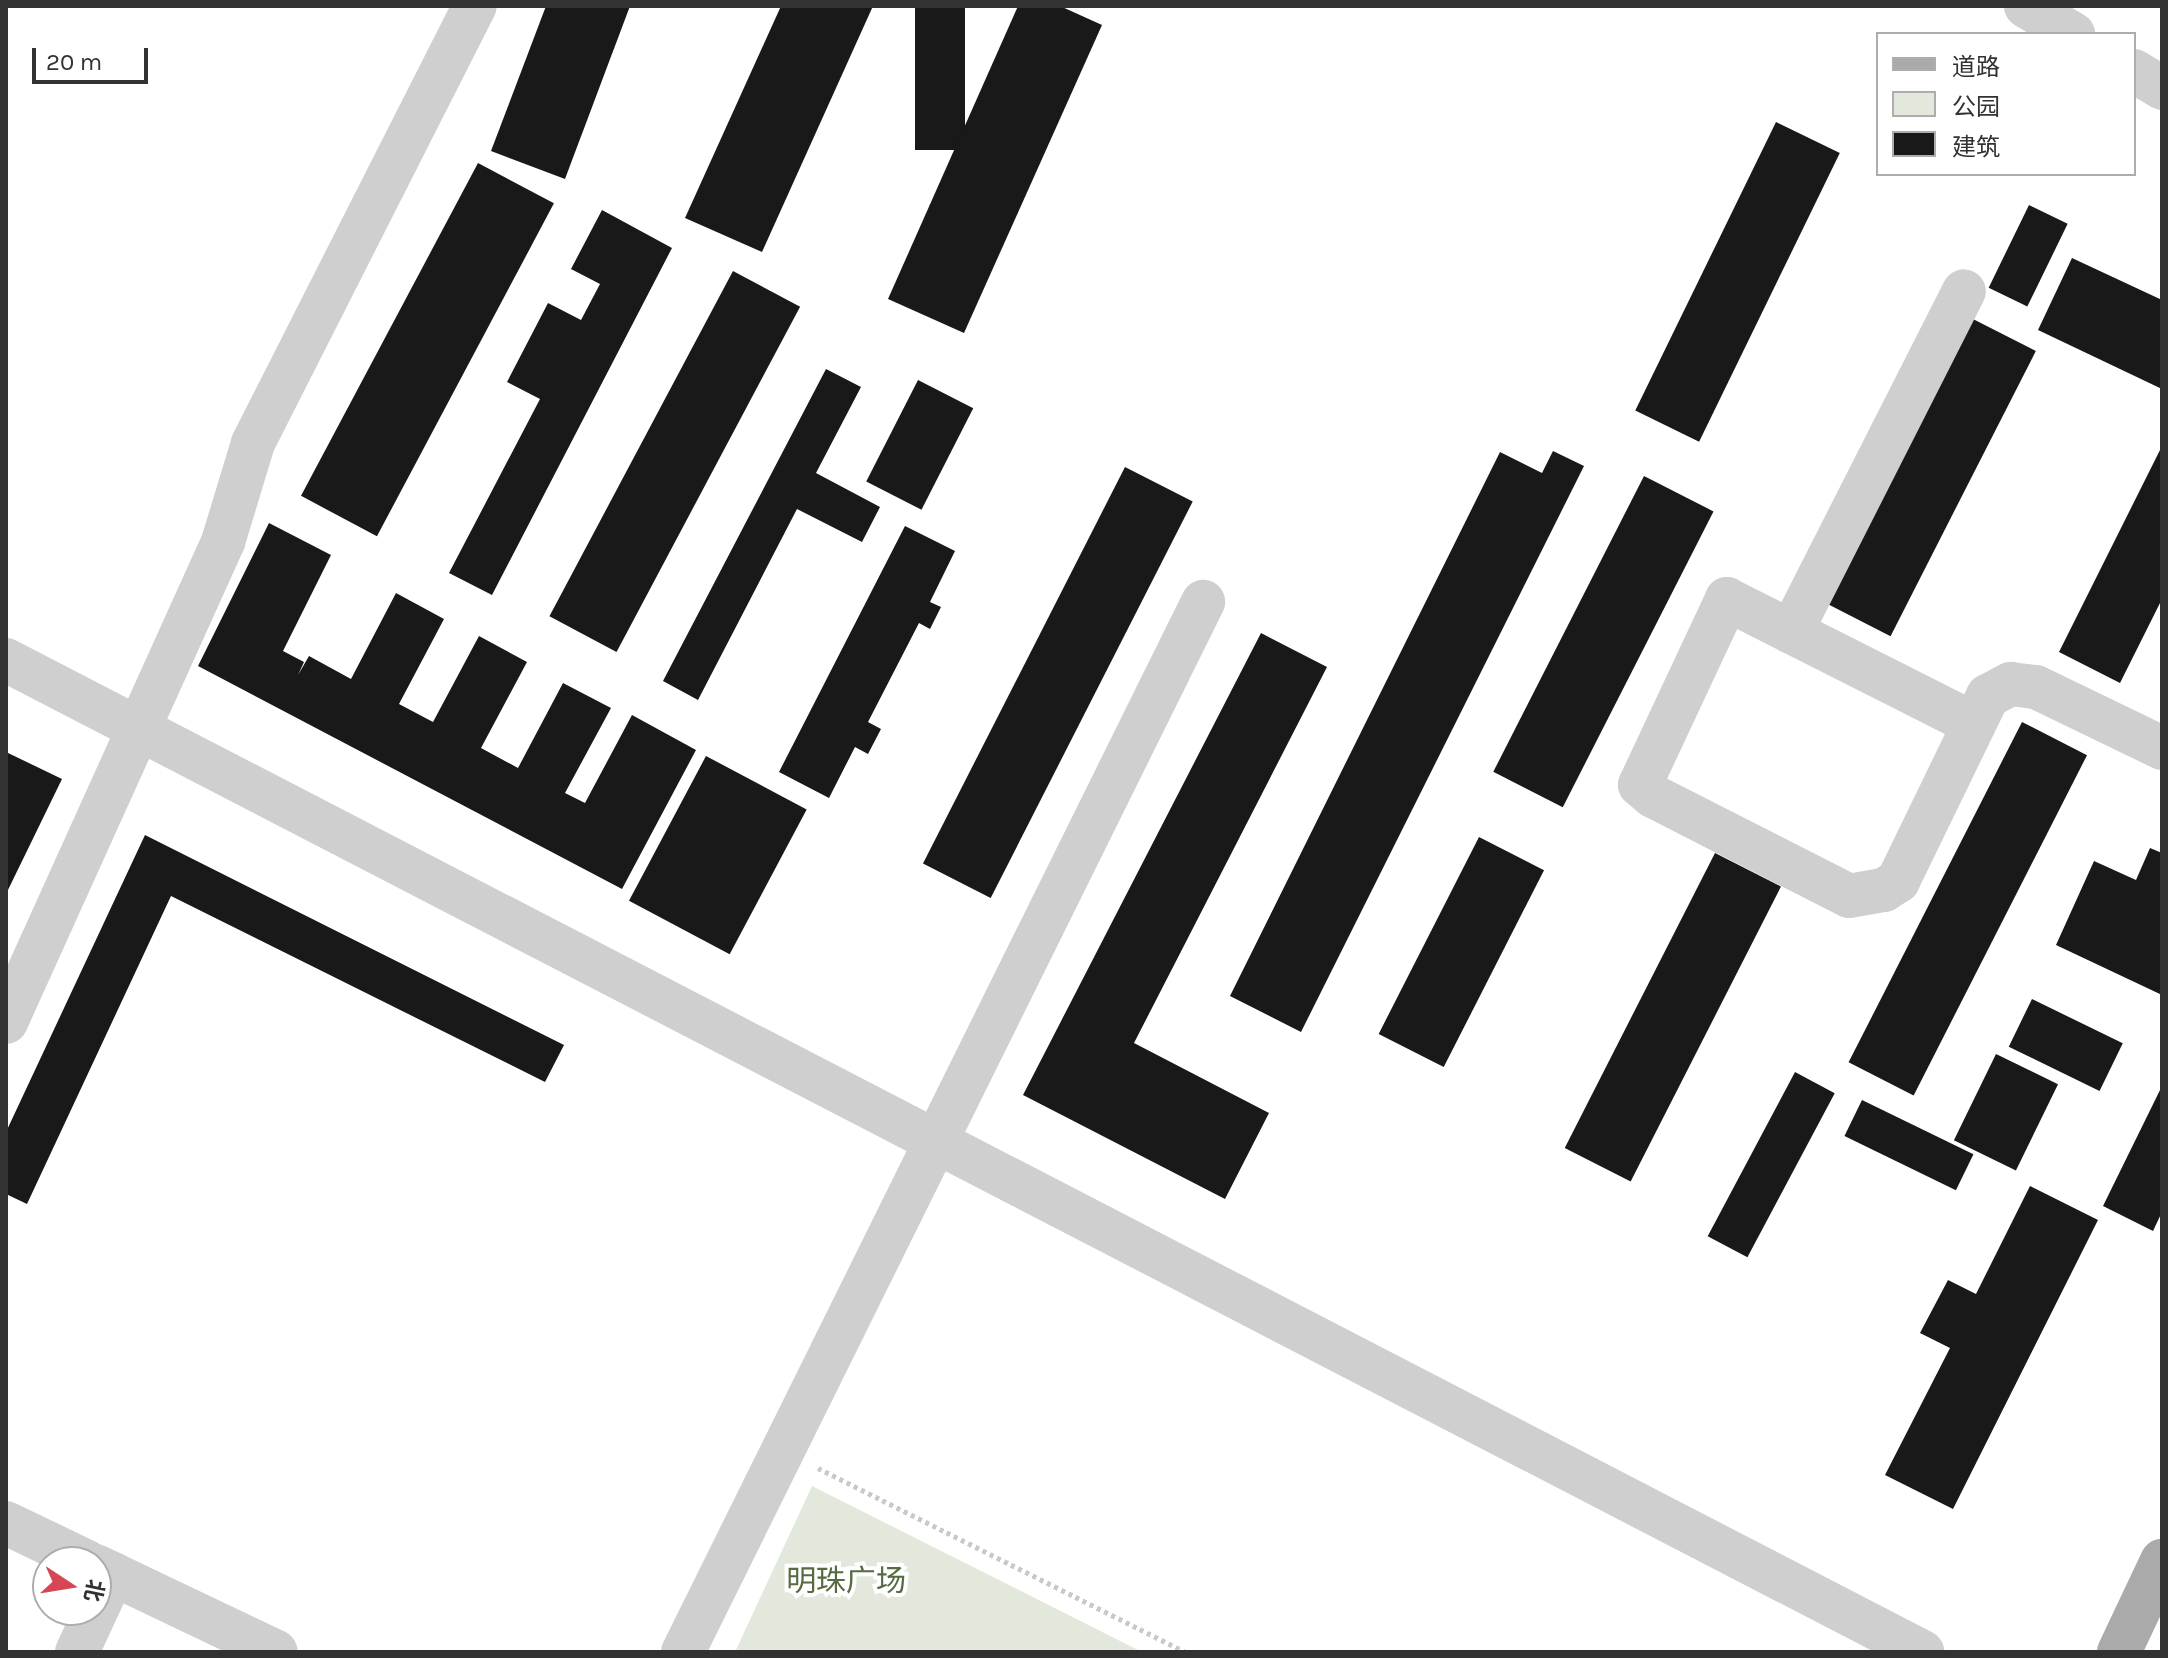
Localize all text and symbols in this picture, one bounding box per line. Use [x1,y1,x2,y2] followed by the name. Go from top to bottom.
[36,32,152,82] scale bar
[1876,32,2136,176] legend
[46,48,102,76] text: 20 m
[1952,53,2000,81] text: 道路
[1952,93,2000,121] text: 公园
[1952,133,2000,161] text: 建筑
[32,1546,112,1626] north arrow
[786,1563,906,1599] park label: 明珠广场
[79,1577,109,1604] text: 北

